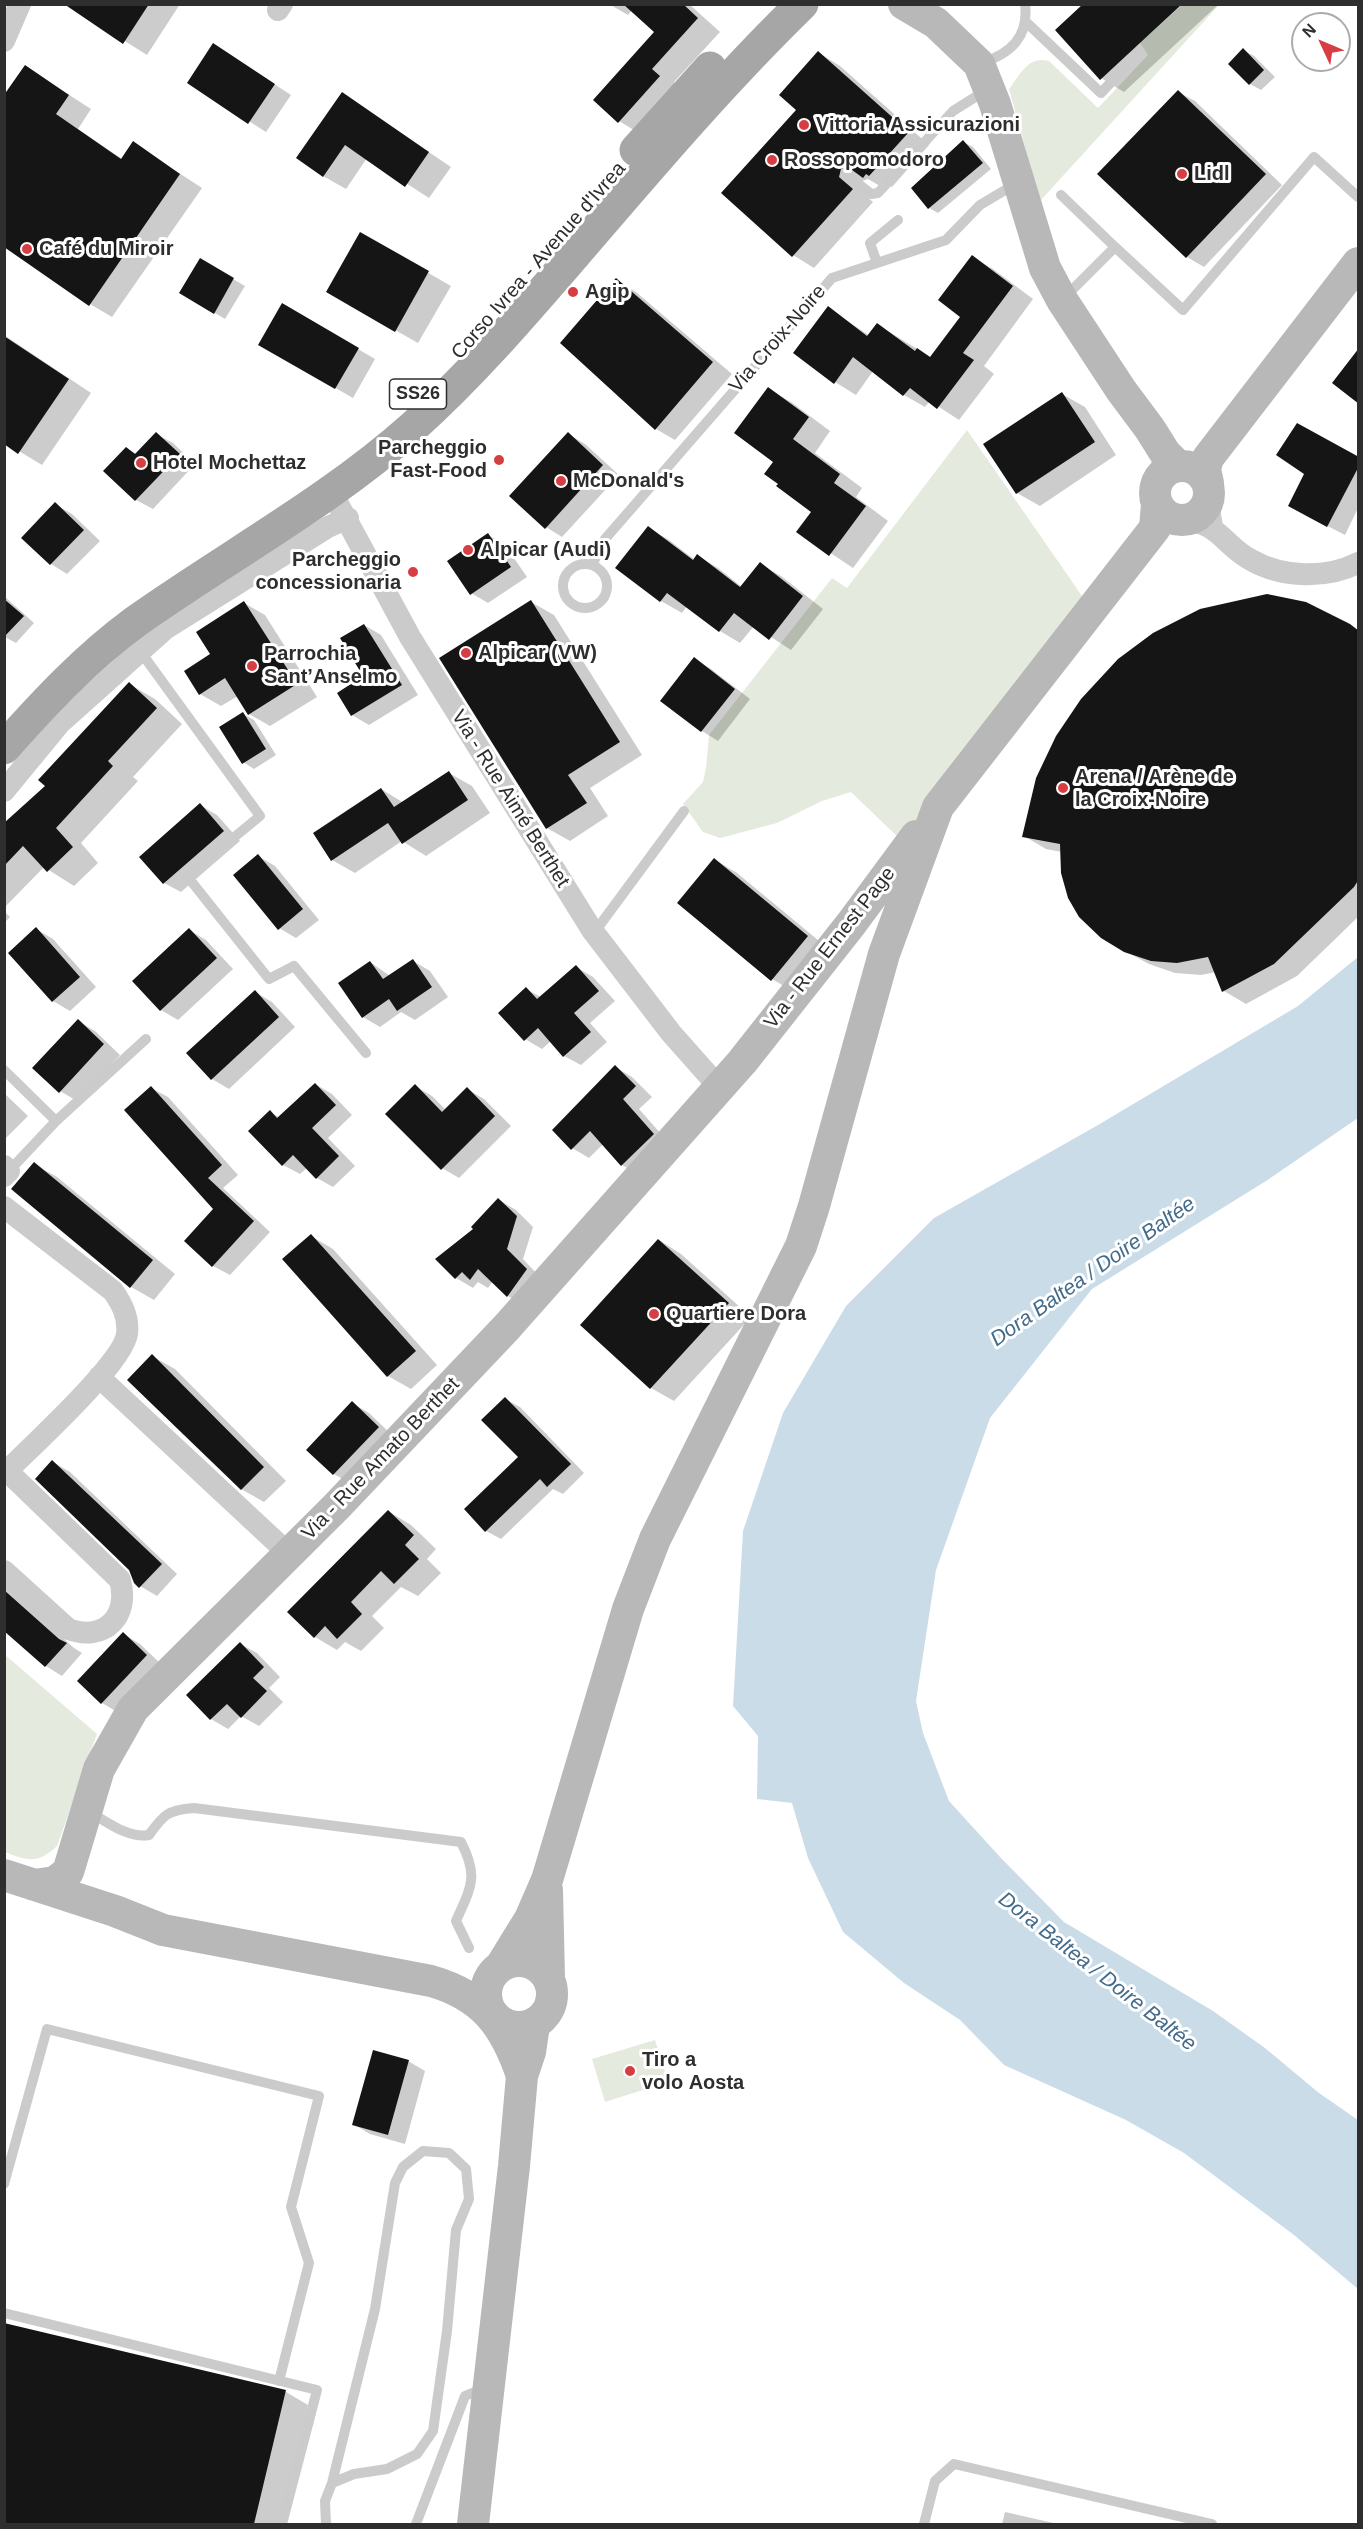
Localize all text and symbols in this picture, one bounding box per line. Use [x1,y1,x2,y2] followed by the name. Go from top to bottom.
[1291,12,1351,72] north arrow
[1299,20,1319,41] text: N
[816,113,1020,137] place label: Vittoria Assicurazioni
[797,118,811,132] marker: Vittoria Assicurazioni
[784,148,944,172] place label: Rossopomodoro
[765,153,779,167] marker: Rossopomodoro
[447,157,631,365] street label: Corso Ivrea - Avenue d'Ivrea
[1194,162,1230,186] place label: Lidl
[1175,167,1189,181] marker: Lidl
[39,237,173,261] place label: Café du Miroir
[20,242,34,256] marker: Café du Miroir
[585,280,629,304] place label: Agip
[725,280,831,398] street label: Via Croix-Noire
[566,285,580,299] marker: Agip
[390,379,446,409] road number: SS26
[378,436,487,483] place label: Parcheggio Fast-Food
[153,451,306,475] place label: Hotel Mochettaz
[492,453,506,467] marker: Parcheggio Fast-Food
[134,456,148,470] marker: Hotel Mochettaz
[573,469,684,493] place label: McDonald's
[554,474,568,488] marker: McDonald's
[480,538,611,562] place label: Alpicar (Audi)
[461,543,475,557] marker: Alpicar (Audi)
[255,548,401,595] place label: Parcheggio concessionaria
[406,565,420,579] marker: Parcheggio concessionaria
[478,641,597,665] place label: Alpicar (VW)
[264,642,397,689] place label: Parrochia Sant’Anselmo
[459,646,473,660] marker: Alpicar (VW)
[245,659,259,673] marker: Parrochia Sant’Anselmo
[446,706,574,892] street label: Via - Rue Aimé Berthet
[1075,765,1234,812] place label: Arena / Arène de la Croix-Noire
[1056,781,1070,795] marker: Arena / Arène de la Croix-Noire
[759,862,901,1034] street label: Via - Rue Ernest Page
[986,1192,1200,1352] water label: Dora Baltea / Doire Baltée
[666,1302,806,1326] place label: Quartiere Dora
[647,1307,661,1321] marker: Quartiere Dora
[297,1373,465,1545] street label: Via - Rue Amato Berthet
[993,1887,1201,2057] water label: Dora Baltea / Doire Baltée
[642,2048,744,2095] place label: Tiro a volo Aosta
[623,2064,637,2078] marker: Tiro a volo Aosta

